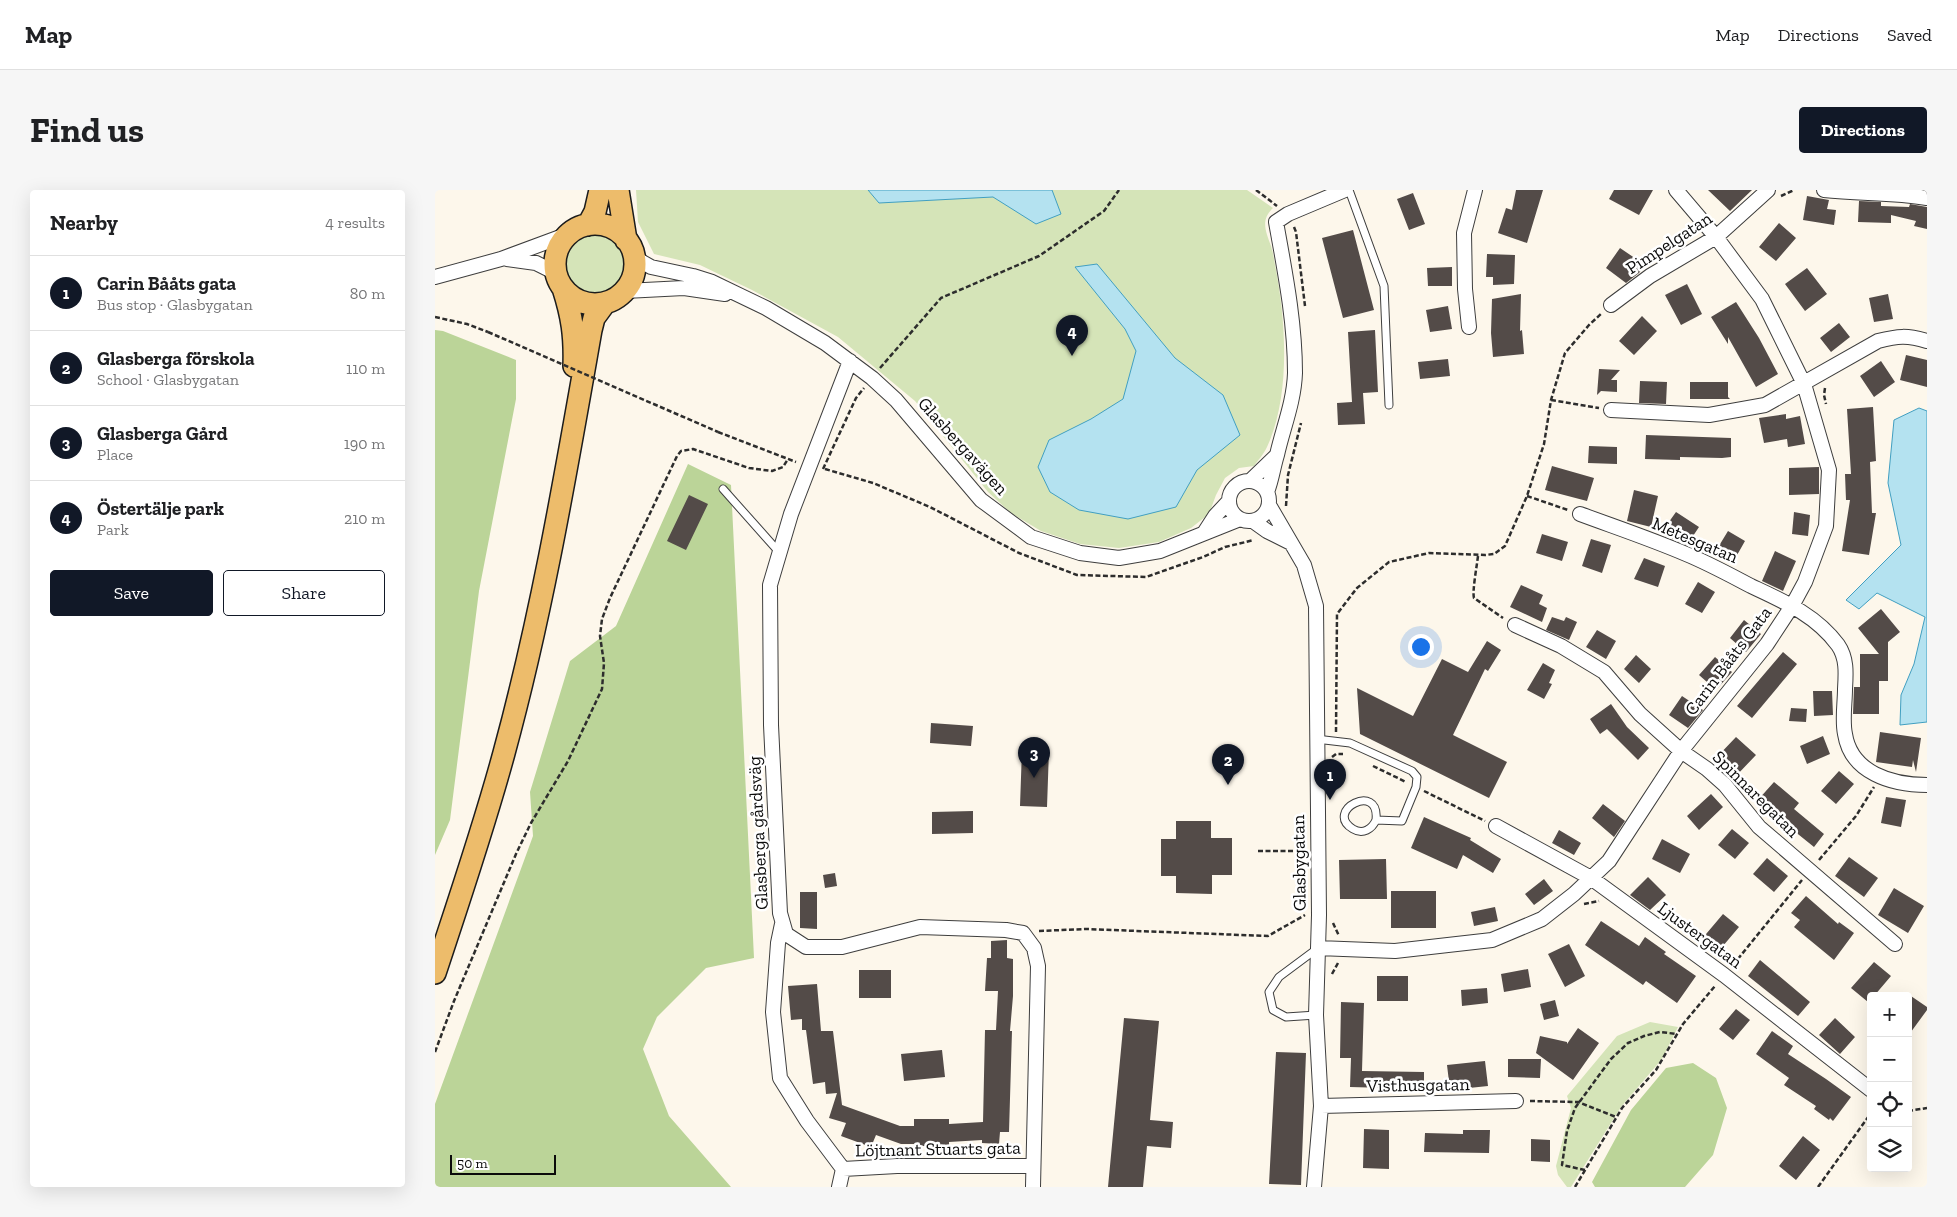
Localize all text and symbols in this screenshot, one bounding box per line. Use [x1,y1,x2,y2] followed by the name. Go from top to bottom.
[25,20,72,49] text: Map
[1715,24,1750,46] text: Map
[1778,24,1859,46] text: Directions
[1887,24,1932,46] text: Saved
[1799,107,1927,153] button: Directions
[30,109,144,151] text: Find us
[1622,207,1717,279] street label: Pimpelgatan
[50,210,118,235] text: Nearby
[325,213,385,232] text: 4 results
[97,272,236,295] text: Carin Bååts gata
[63,284,69,303] text: 1
[350,284,385,303] text: 80 m
[97,295,253,314] text: Bus stop · Glasbygatan
[1056,315,1088,356] pin: 4
[97,347,255,370] text: Glasberga förskola
[62,359,70,378] text: 2
[346,359,385,378] text: 110 m
[97,370,239,389] text: School · Glasbygatan
[913,393,1013,500] street label: Glasbergavägen
[97,422,227,445] text: Glasberga Gård
[62,434,70,453] text: 3
[344,434,385,453] text: 190 m
[97,445,133,464] text: Place
[97,497,224,520] text: Östertälje park
[61,509,71,528] text: 4
[344,509,385,528] text: 210 m
[1649,512,1742,568] street label: Metesgatan
[97,520,129,539] text: Park
[50,570,213,616] button: Save
[223,570,385,616] button: Share
[1680,602,1776,720] street label: Carin Bååts Gata
[1408,634,1434,660] your location
[1018,737,1050,778] pin: 3
[1212,744,1244,785] pin: 2
[1708,746,1805,843] street label: Spinnaregatan
[743,756,773,910] street label: Glasberga gårdsväg
[1314,759,1346,800] pin: 1
[1287,814,1311,911] street label: Glasbygatan
[1653,897,1747,973] street label: Ljustergatan
[1867,992,1912,1172] map controls
[1867,992,1912,1037] button: +
[1867,1037,1912,1082] button: −
[1365,1073,1470,1097] street label: Visthusgatan
[1867,1082,1912,1127] button: locate
[1867,1127,1912,1172] button: layers
[855,1137,1021,1161] street label: Löjtnant Stuarts gata
[450,1152,556,1175] scale bar
[457,1155,488,1172] text: 50 m

